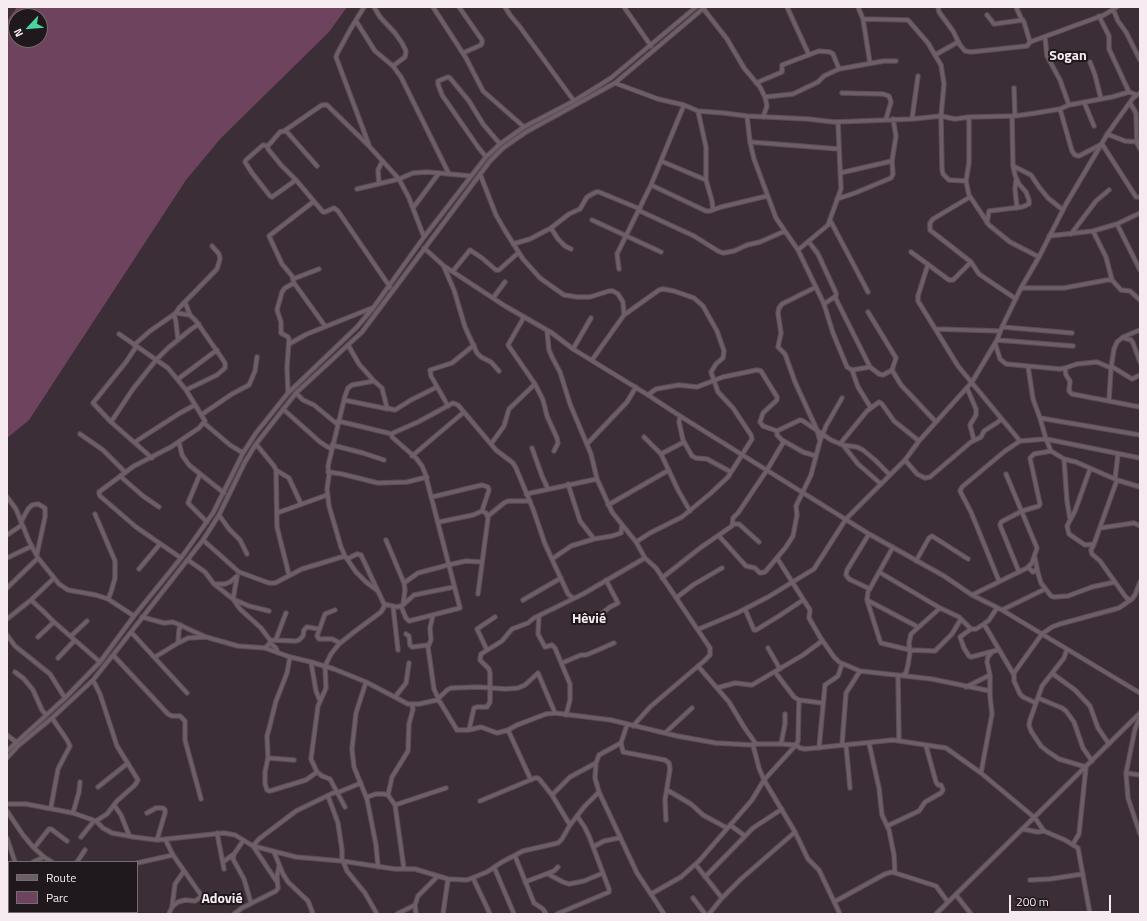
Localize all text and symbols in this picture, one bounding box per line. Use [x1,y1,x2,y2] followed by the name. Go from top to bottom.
[8,8,48,48] north arrow
[9,26,27,40] text: N
[1049,49,1087,65] district label: Sogan
[572,612,606,628] district label: Hêvié
[8,861,138,913] legend
[46,868,76,887] text: Route
[1011,887,1113,913] scale bar
[46,888,68,907] text: Parc
[201,892,243,908] district label: Adovié
[1016,892,1049,911] text: 200 m

